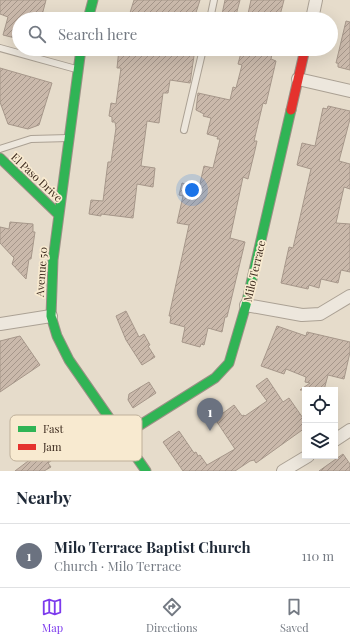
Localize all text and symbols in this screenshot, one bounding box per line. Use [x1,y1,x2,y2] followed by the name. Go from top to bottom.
[12,12,338,56] search box
[26,23,48,45] icon: search
[58,24,137,44] text: Search here
[8,149,66,205] street label: El Paso Drive
[182,180,202,200] your location
[240,238,268,303] street label: Milo Terrace
[32,246,50,299] street label: Avenue 50
[302,387,338,459] map controls
[302,387,338,423] button: locate
[197,398,223,431] pin: 1
[10,415,142,461] legend
[43,421,63,436] text: Fast
[302,423,338,459] button: layers
[42,439,62,454] text: Jam
[16,486,71,508] text: Nearby
[54,537,251,557] text: Milo Terrace Baptist Church
[27,547,31,564] text: 1
[302,547,334,564] text: 110 m
[54,557,181,574] text: Church · Milo Terrace
[41,596,63,635] tab: Map
[146,596,197,635] tab: Directions
[280,596,309,635] tab: Saved

